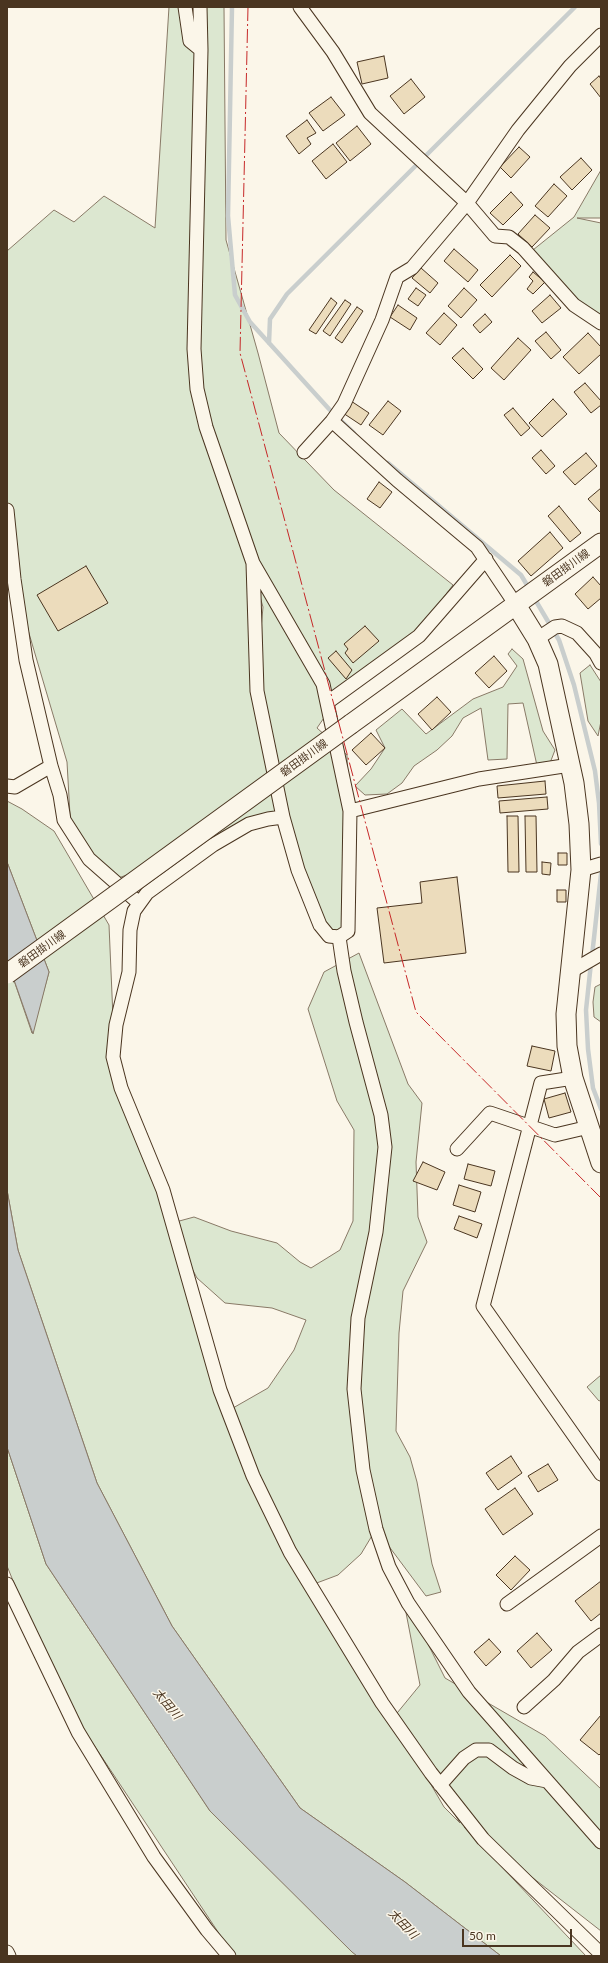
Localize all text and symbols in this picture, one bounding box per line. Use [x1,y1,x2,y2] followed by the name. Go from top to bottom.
[540,546,592,590] street label: 磐田掛川線
[278,736,330,780] street label: 磐田掛川線
[16,927,68,971] street label: 磐田掛川線
[150,1686,184,1722] water label: 太田川
[385,1906,421,1942] water label: 太田川
[464,1921,574,1947] scale bar
[469,1928,496,1943] text: 50 m

